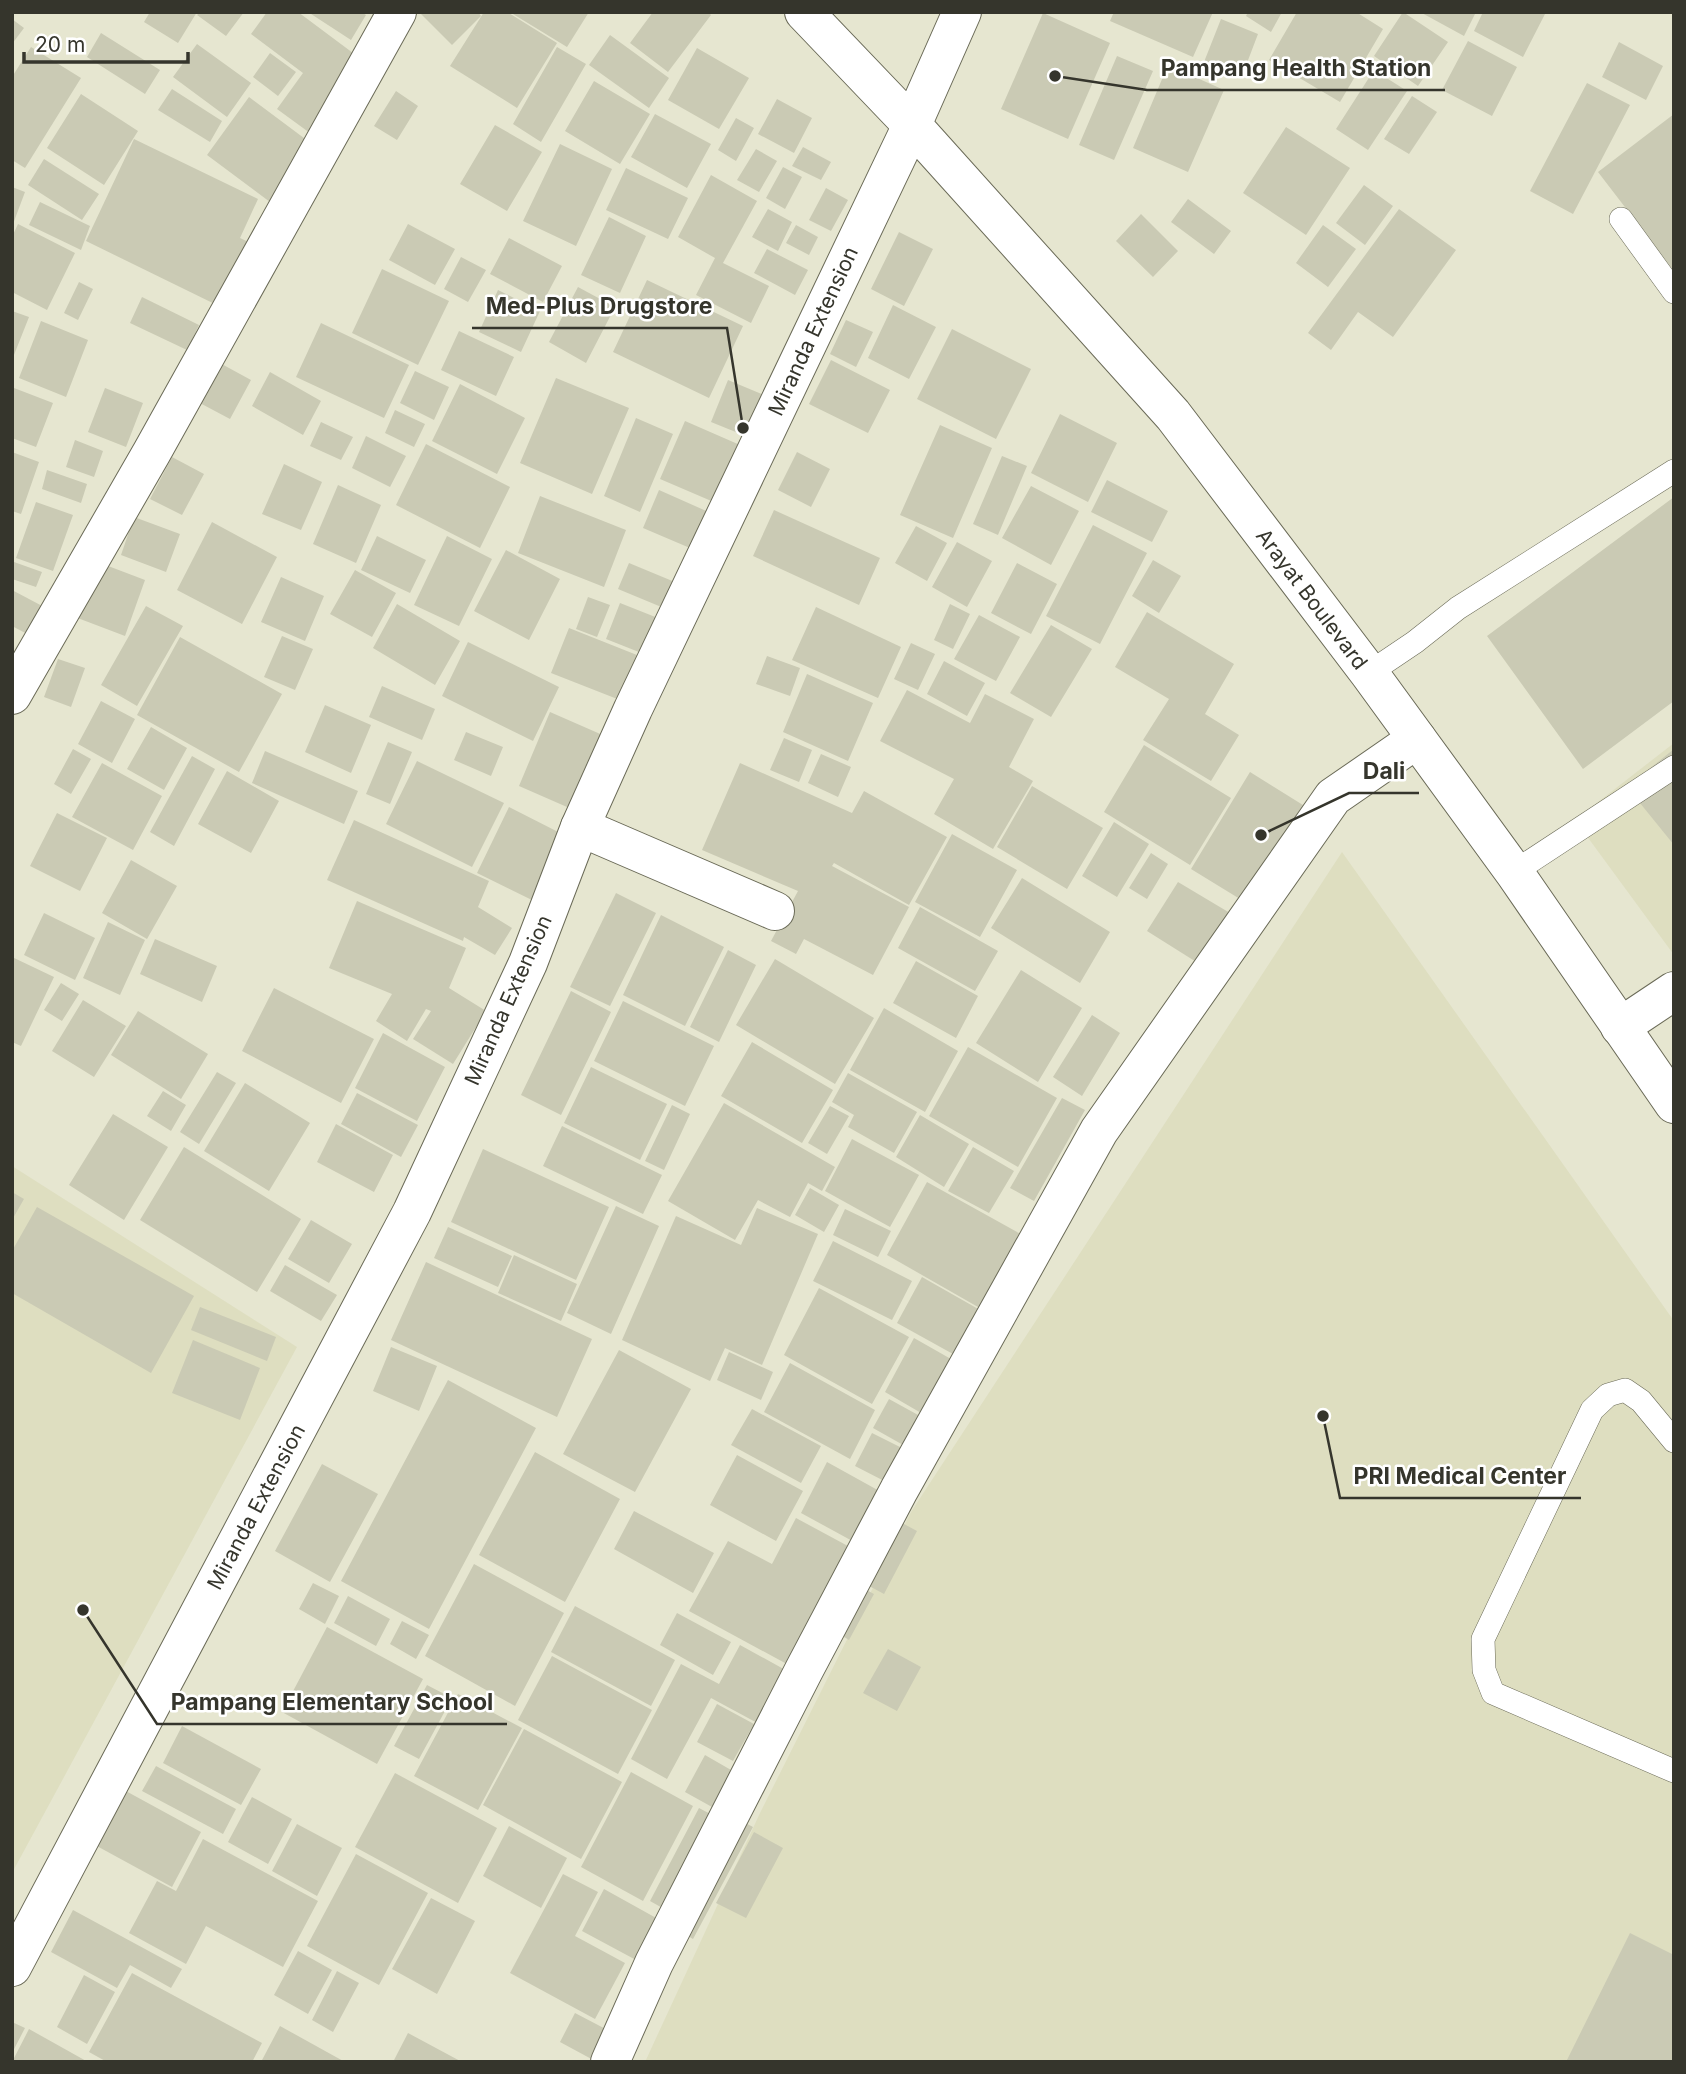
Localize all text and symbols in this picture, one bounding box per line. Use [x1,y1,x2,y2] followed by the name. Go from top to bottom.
[24,21,189,65] scale bar
[35,32,85,57] text: 20 m
[1147,46,1445,90] callout: Pampang Health Station
[1161,54,1431,82] text: Pampang Health Station
[763,242,863,420] street label: Miranda Extension
[472,284,727,328] callout: Med-Plus Drugstore
[486,292,712,320] text: Med-Plus Drugstore
[1251,524,1373,674] street label: Arayat Boulevard
[1349,749,1419,793] callout: Dali
[1363,757,1405,785] text: Dali
[459,911,557,1089] street label: Miranda Extension
[202,1420,310,1594] street label: Miranda Extension
[1340,1454,1581,1498] callout: PRI Medical Center
[1354,1462,1566,1490] text: PRI Medical Center
[157,1680,507,1724] callout: Pampang Elementary School
[171,1688,493,1716] text: Pampang Elementary School

